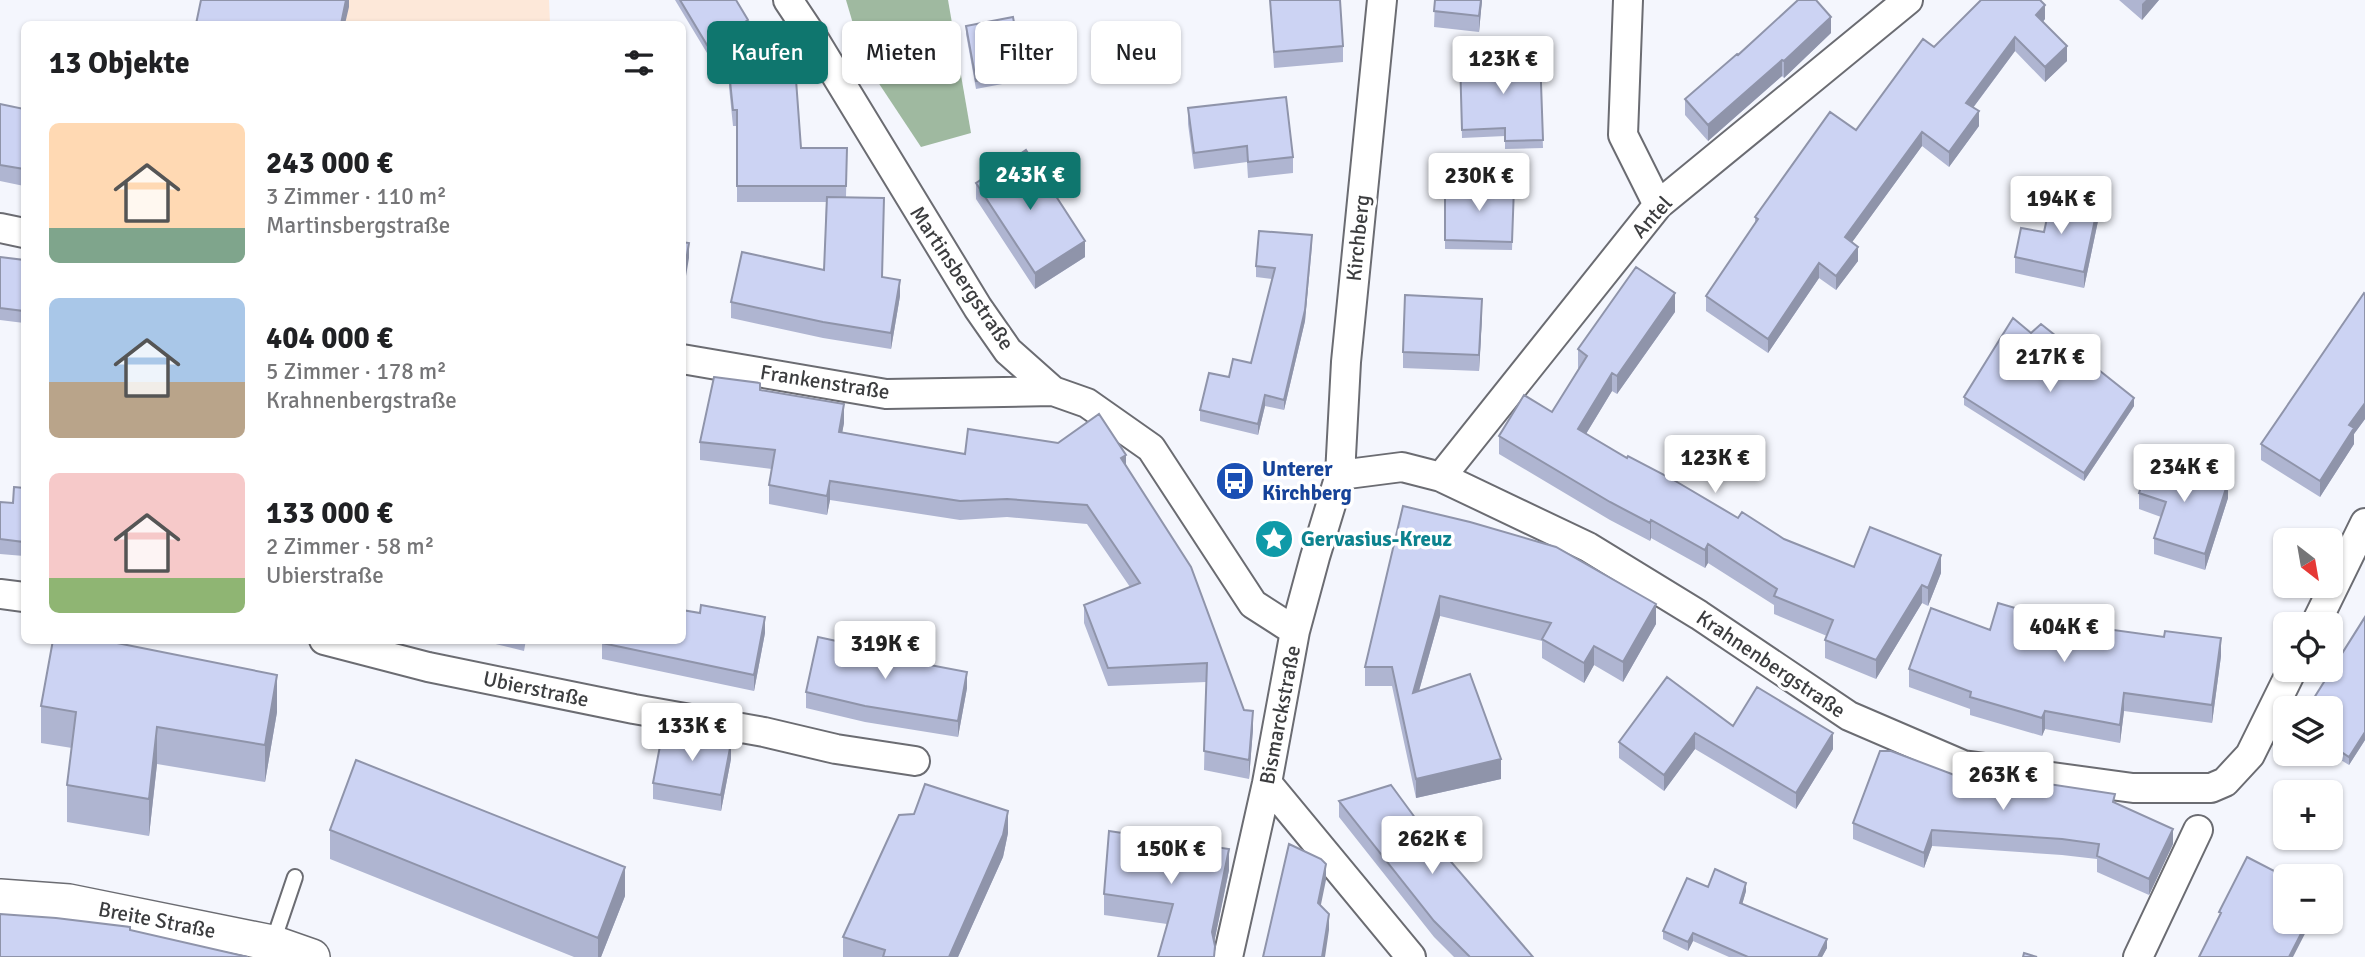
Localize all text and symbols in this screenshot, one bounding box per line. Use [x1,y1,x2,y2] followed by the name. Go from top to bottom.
[707,21,828,84] chip: Kaufen
[842,21,961,84] chip: Mieten
[975,21,1077,84] chip: Filter
[1091,21,1181,84] chip: Neu
[1446,36,1560,96] pin: 123K €
[620,44,658,82] icon: filters
[1468,44,1538,73] text: 123K €
[49,45,190,82] text: 13 Objekte
[266,145,393,182] text: 243 000 €
[105,151,189,235] icon: home
[973,152,1087,212] pin: 243K €
[1422,154,1536,213] pin: 230K €
[995,160,1065,189] text: 243K €
[1444,161,1514,190] text: 230K €
[2004,176,2118,236] pin: 194K €
[266,182,447,211] text: 3 Zimmer · 110 m²
[2026,184,2096,213] text: 194K €
[1626,190,1678,244] street label: Antel
[1341,193,1375,283] street label: Kirchberg
[904,201,1020,355] street label: Martinsbergstraße
[266,211,450,240] text: Martinsbergstraße
[266,320,393,357] text: 404 000 €
[105,326,189,410] icon: home
[1993,334,2107,394] pin: 217K €
[2015,342,2085,371] text: 217K €
[266,357,447,386] text: 5 Zimmer · 178 m²
[758,359,892,405] street label: Frankenstraße
[266,386,457,415] text: Krahnenbergstraße
[1658,435,1772,495] pin: 123K €
[1680,443,1750,472] text: 123K €
[2127,444,2241,504] pin: 234K €
[2149,452,2219,481] text: 234K €
[1262,456,1352,506] place label: Unterer Kirchberg
[1214,460,1256,502] bus stop icon: Unterer Kirchberg
[266,495,393,532] text: 133 000 €
[105,501,189,585] icon: home
[1253,518,1295,560] place icon: Gervasius-Kreuz
[1301,526,1452,552] place label: Gervasius-Kreuz
[2273,528,2343,598] north arrow
[2273,528,2343,934] map controls
[266,532,434,561] text: 2 Zimmer · 58 m²
[266,561,384,590] text: Ubierstraße
[2007,604,2121,664] pin: 404K €
[1692,605,1850,723] street label: Krahnenbergstraße
[2029,612,2099,641] text: 404K €
[2273,612,2343,682] button: locate
[828,622,942,681] pin: 319K €
[850,629,920,658] text: 319K €
[1254,643,1306,787] street label: Bismarckstraße
[481,665,591,713] street label: Ubierstraße
[2273,696,2343,766] button: layers
[635,704,749,763] pin: 133K €
[657,711,727,740] text: 133K €
[1946,752,2060,812] pin: 263K €
[1968,760,2038,789] text: 263K €
[2273,780,2343,850] button: +
[1375,816,1489,876] pin: 262K €
[1397,824,1467,853] text: 262K €
[1114,826,1228,886] pin: 150K €
[1136,834,1206,863] text: 150K €
[2273,864,2343,934] button: −
[96,896,218,944] street label: Breite Straße

